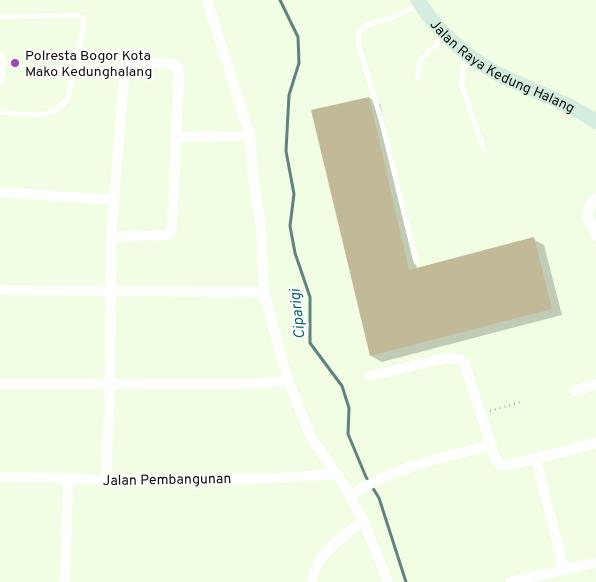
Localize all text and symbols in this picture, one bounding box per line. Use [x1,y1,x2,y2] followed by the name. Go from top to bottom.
[426,17,577,117] street label: Jalan Raya Kedung Halang
[25,48,152,81] place label: Polresta Bogor Kota Mako Kedunghalang
[9,57,21,69] marker: Polresta Bogor Kota Mako Kedunghalang
[286,287,311,340] water label: Ciparigi
[103,471,232,490] street label: Jalan Pembangunan

